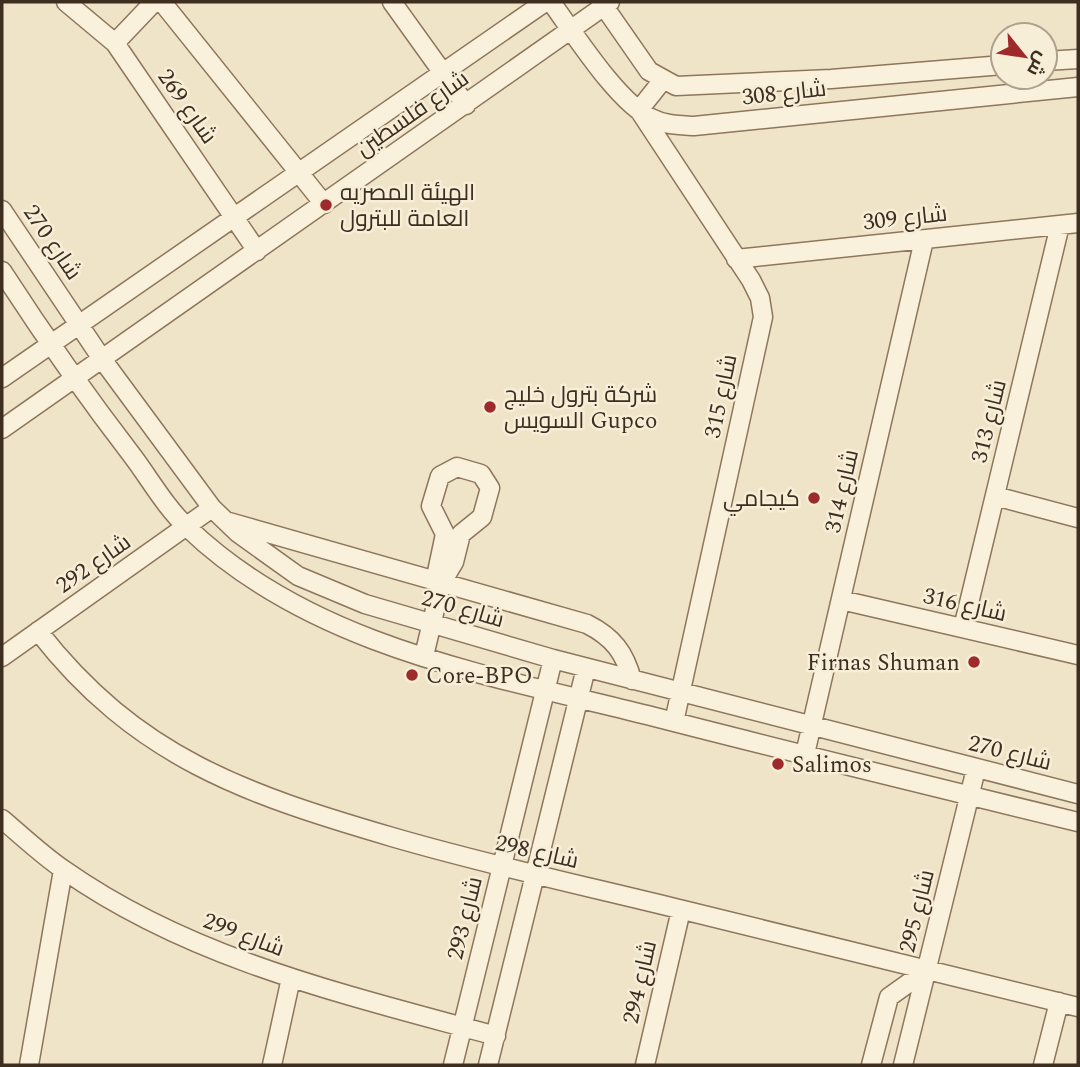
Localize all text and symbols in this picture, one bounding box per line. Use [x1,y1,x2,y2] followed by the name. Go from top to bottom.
[989,21,1059,91] north arrow
[1019,46,1056,82] text: ش
[148,62,225,152] street label: شارع 269
[349,62,477,166] street label: شارع فلسطين
[740,72,828,115] street label: شارع 308
[340,176,475,237] place label: الهيئة المصريه العامة للبترول
[318,197,334,213] marker: الهيئة المصريه العامة للبترول
[861,197,949,240] street label: شارع 309
[14,198,90,288] street label: شارع 270
[696,351,747,441] street label: شارع 315
[962,376,1017,467] street label: شارع 313
[504,378,657,439] place label: شركة بترول خليج السويس Gupco
[482,399,498,415] marker: شركة بترول خليج السويس Gupco
[816,446,869,537] street label: شارع 314
[723,482,800,517] place label: كيجامي
[806,490,822,506] marker: كيجامي
[49,526,139,603] street label: شارع 292
[919,579,1010,632] street label: شارع 316
[417,581,508,638] street label: شارع 270
[807,646,960,681] place label: Firnas Shuman
[966,654,982,670] marker: Firnas Shuman
[426,659,533,694] place label: Core-BPO
[404,667,420,683] marker: Core-BPO
[964,726,1055,781] street label: شارع 270
[792,748,872,783] place label: Salimos
[770,756,786,772] marker: Salimos
[491,826,582,879] street label: شارع 298
[890,866,945,957] street label: شارع 295
[438,873,493,964] street label: شارع 293
[198,904,289,967] street label: شارع 299
[614,937,667,1028] street label: شارع 294

